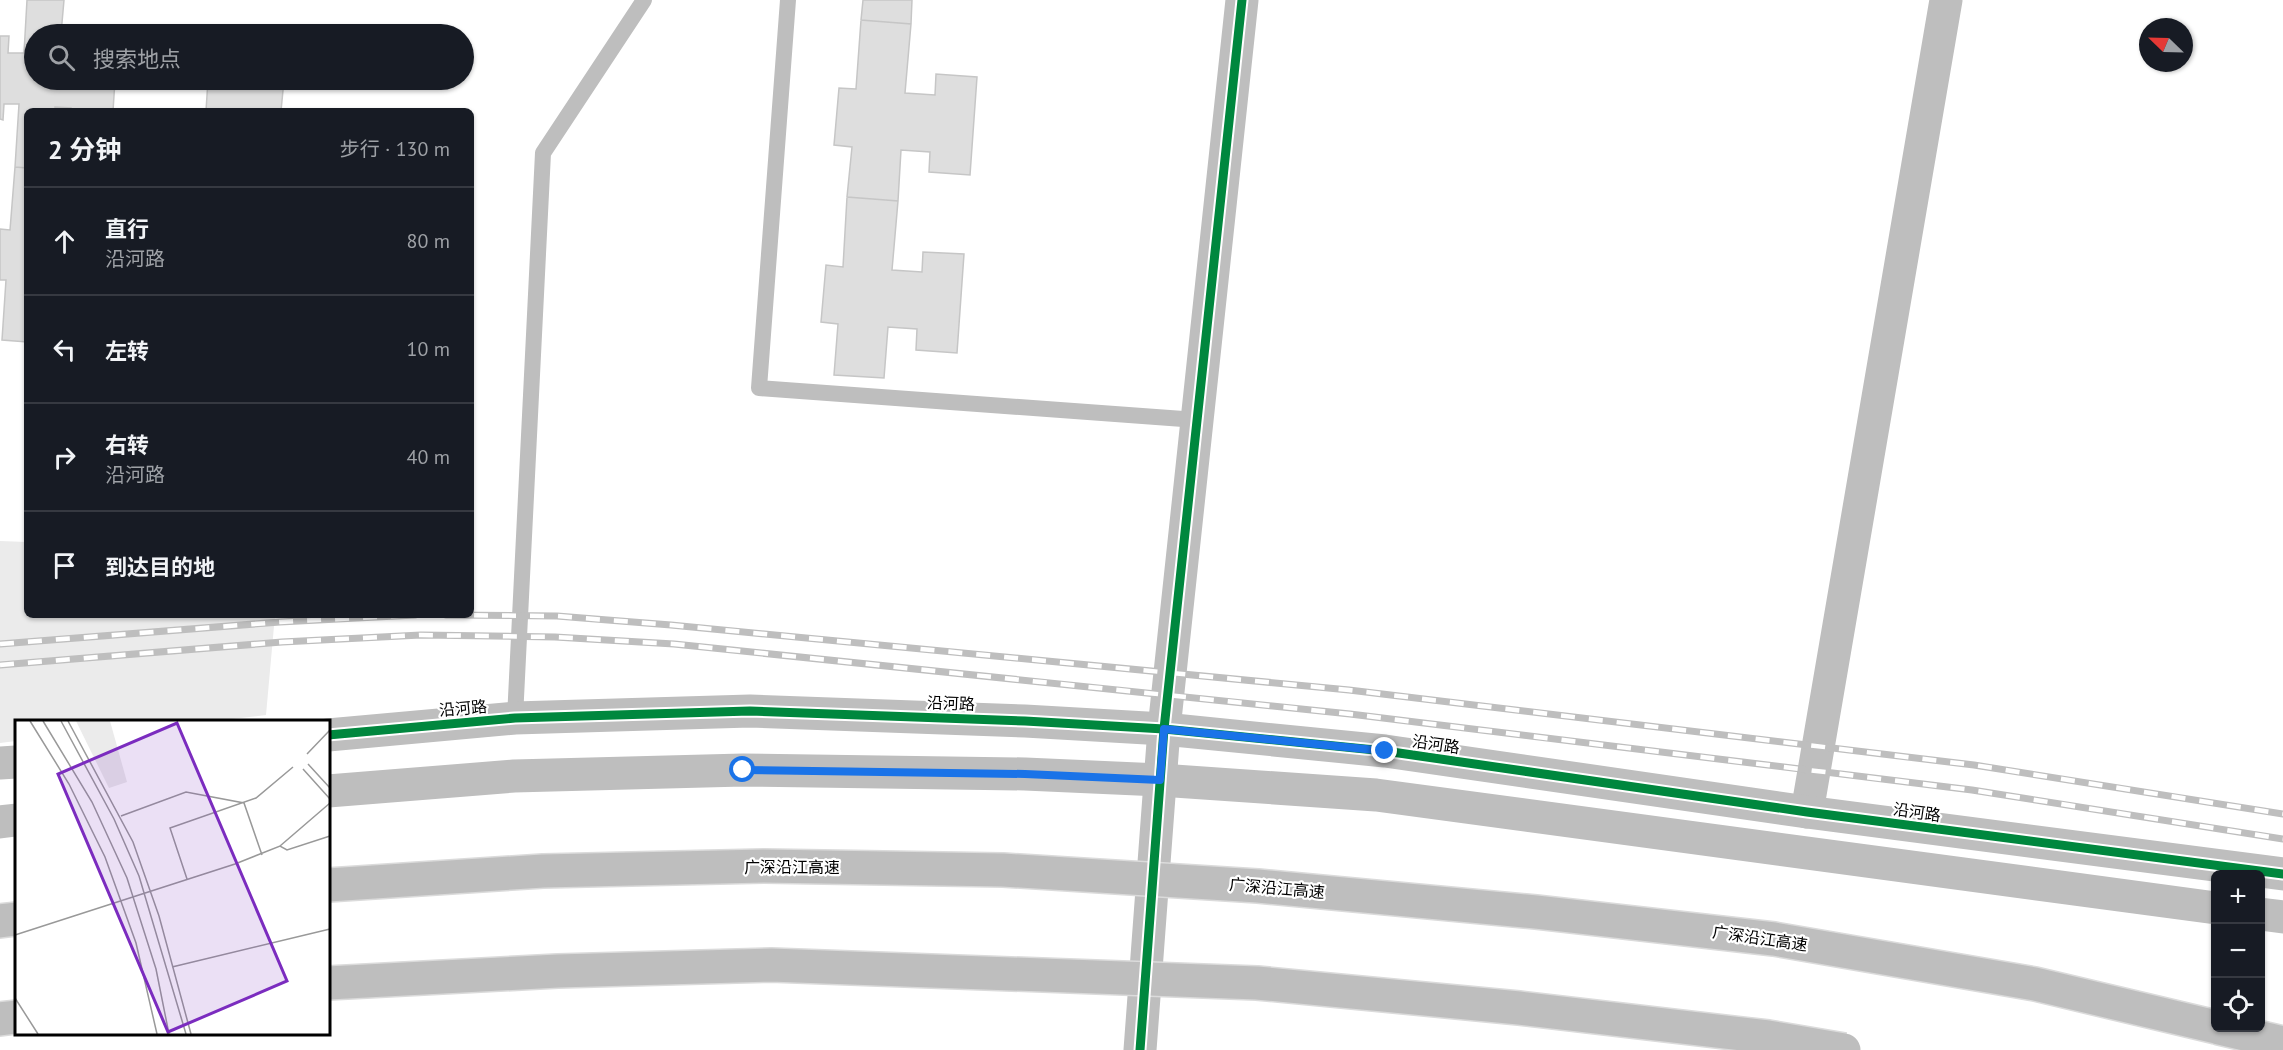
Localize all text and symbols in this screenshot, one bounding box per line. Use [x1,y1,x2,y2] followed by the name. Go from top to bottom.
[2139,18,2193,72] north arrow
[24,24,474,90] search box
[45,41,78,74] icon: search
[93,45,181,73] text: 搜索地点
[48,133,121,166] text: 2 分钟
[340,136,450,162] text: 步行 · 130 m
[105,215,149,243] text: 直行
[48,225,81,258] icon: ahead
[407,228,450,254] text: 80 m
[105,246,165,272] text: 沿河路
[48,333,81,366] icon: left
[407,336,450,362] text: 10 m
[105,337,149,365] text: 左转
[105,431,149,459] text: 右转
[48,441,81,474] icon: right
[407,444,450,470] text: 40 m
[105,462,165,488] text: 沿河路
[48,549,81,582] icon: arrive
[105,553,215,581] text: 到达目的地
[927,692,975,714] street label: 沿河路
[438,696,488,720] street label: 沿河路
[15,720,330,1035] inset map
[1411,731,1461,757] street label: 沿河路
[1371,737,1397,763] route end
[729,756,755,782] route start
[1892,799,1942,825] street label: 沿河路
[744,857,840,877] street label: 广深沿江高速
[2211,870,2265,1032] map controls
[2211,870,2265,924] button: +
[1228,874,1326,902] street label: 广深沿江高速
[1711,921,1809,955] street label: 广深沿江高速
[2211,924,2265,978] button: −
[2211,978,2265,1032] button: locate

